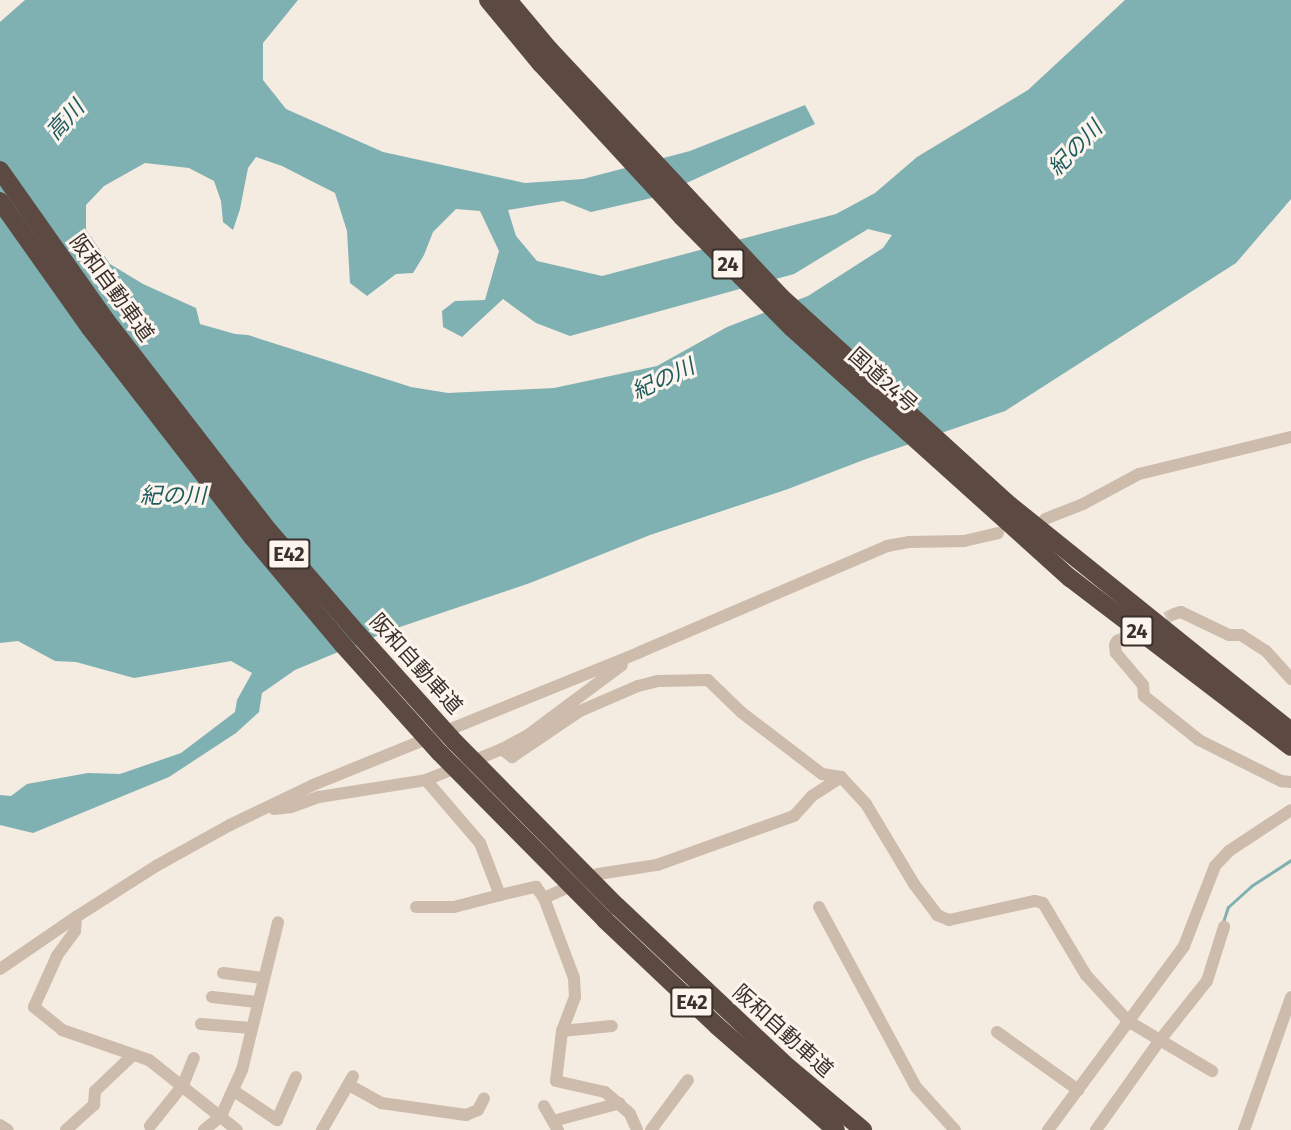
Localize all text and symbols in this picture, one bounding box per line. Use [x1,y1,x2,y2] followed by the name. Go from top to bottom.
[40,95,90,145] water label: 高川
[1043,115,1107,181] water label: 紀の川
[65,230,159,346] street label: 阪和自動車道
[710,247,746,281] road number: 24
[843,343,923,417] street label: 国道24号
[628,353,698,405] water label: 紀の川
[140,483,206,509] water label: 紀の川
[266,537,312,571] road number: E42
[364,609,468,719] street label: 阪和自動車道
[1119,614,1155,648] road number: 24
[728,979,838,1083] street label: 阪和自動車道
[670,985,714,1019] road number: E42

